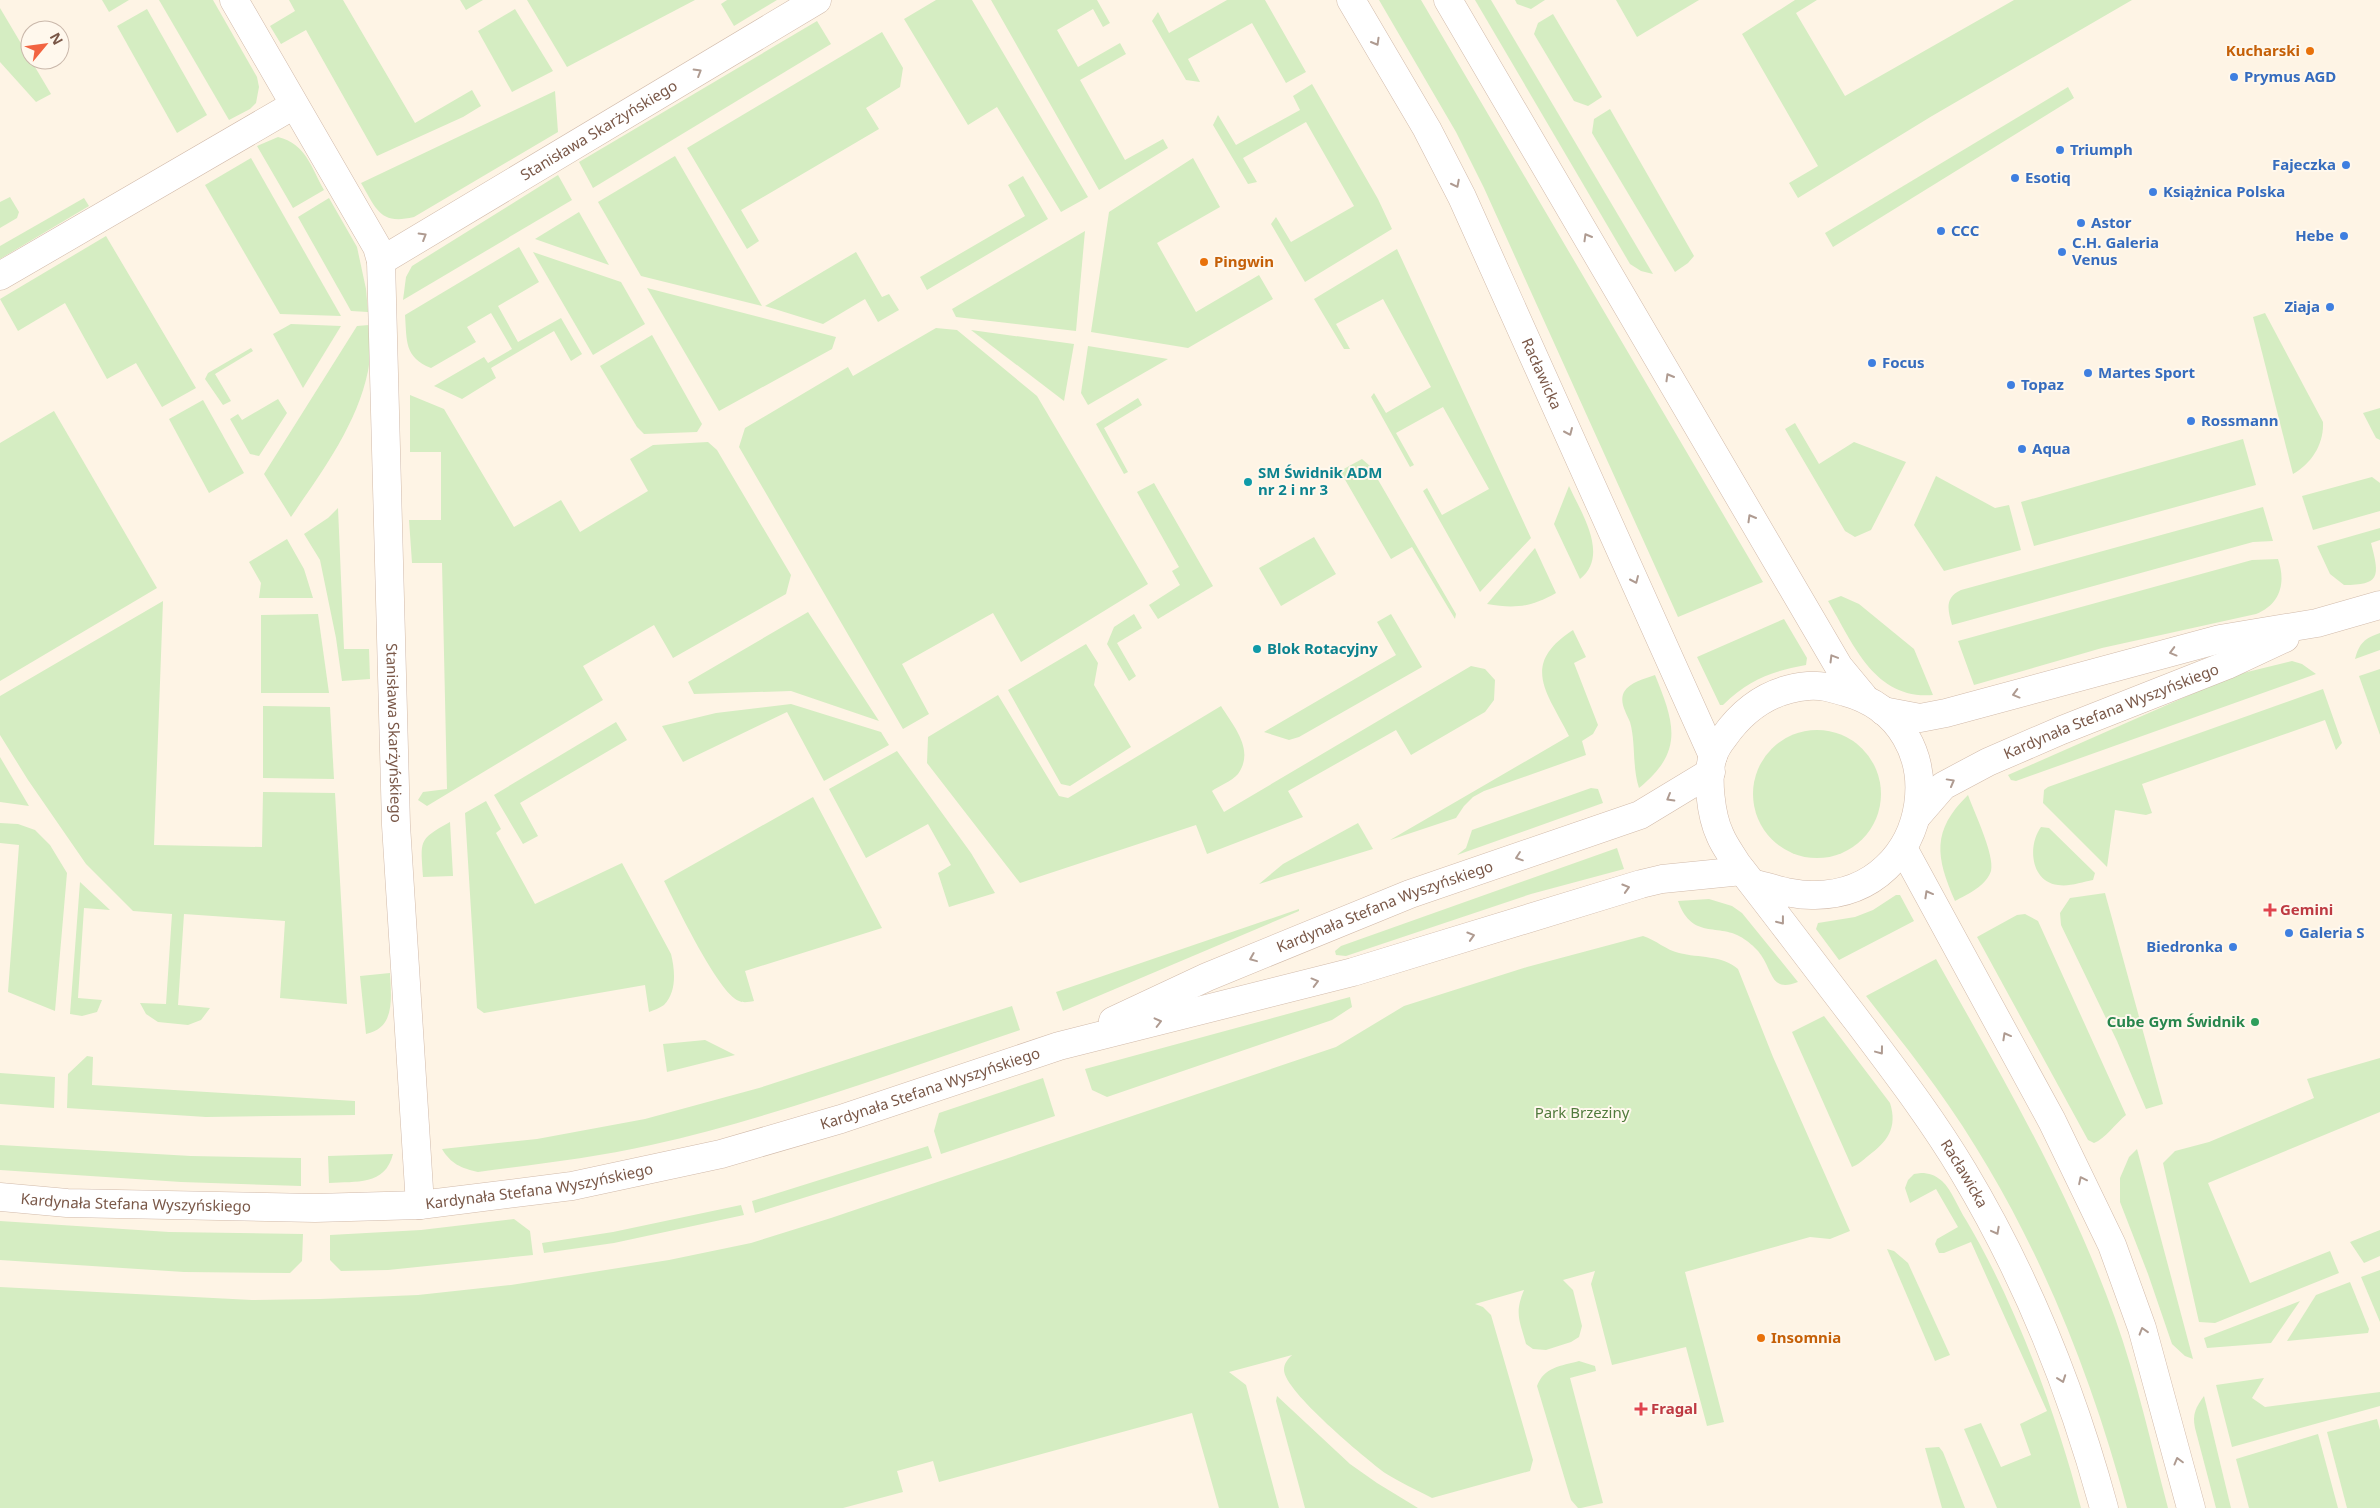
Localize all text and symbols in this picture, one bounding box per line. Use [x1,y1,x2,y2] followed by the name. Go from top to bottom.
[20,20,70,70] north arrow
[46,29,68,48] text: N
[1370,37,1380,46] one-way arrow
[2226,40,2300,60] place label: Kucharski
[2304,45,2316,57] marker: Kucharski
[2244,66,2336,86] place label: Prymus AGD
[692,68,701,78] one-way arrow
[2228,71,2240,83] marker: Prymus AGD
[516,75,681,184] street label: Stanisława Skarżyńskiego
[2070,139,2133,159] place label: Triumph
[2054,144,2066,156] marker: Triumph
[2272,154,2336,174] place label: Fajeczka
[2340,159,2352,171] marker: Fajeczka
[2025,167,2071,187] place label: Esotiq
[2009,172,2021,184] marker: Esotiq
[1450,178,1460,187] one-way arrow
[2163,181,2285,201] place label: Książnica Polska
[2147,186,2159,198] marker: Książnica Polska
[2091,212,2132,232] place label: Astor
[2075,217,2087,229] marker: Astor
[1951,220,1980,240] place label: CCC
[1935,225,1947,237] marker: CCC
[2295,225,2334,245] place label: Hebe
[2338,230,2350,242] marker: Hebe
[418,232,427,242] one-way arrow
[2072,232,2159,269] place label: C.H. Galeria Venus
[1583,233,1593,242] one-way arrow
[2056,246,2068,258] marker: C.H. Galeria Venus
[1214,251,1274,271] place label: Pingwin
[1198,256,1210,268] marker: Pingwin
[2284,296,2320,316] place label: Ziaja
[2324,301,2336,313] marker: Ziaja
[1517,334,1567,412] street label: Racławicka
[1882,352,1925,372] place label: Focus
[1866,357,1878,369] marker: Focus
[2098,362,2196,382] place label: Martes Sport
[2082,367,2094,379] marker: Martes Sport
[1665,374,1675,383] one-way arrow
[2021,374,2064,394] place label: Topaz
[2005,379,2017,391] marker: Topaz
[2201,410,2278,430] place label: Rossmann
[2185,415,2197,427] marker: Rossmann
[1562,427,1573,436] one-way arrow
[2032,438,2071,458] place label: Aqua
[2016,443,2028,455] marker: Aqua
[1258,462,1382,499] place label: SM Świdnik ADM nr 2 i nr 3
[1242,476,1254,488] marker: SM Świdnik ADM nr 2 i nr 3
[1747,514,1757,523] one-way arrow
[1629,575,1640,584] one-way arrow
[1267,638,1378,658] place label: Blok Rotacyjny
[382,643,407,823] street label: Stanisława Skarżyńskiego
[1251,643,1263,655] marker: Blok Rotacyjny
[2169,646,2177,656] one-way arrow
[1830,654,1840,663] one-way arrow
[2000,658,2222,763] street label: Kardynała Stefana Wyszyńskiego
[2012,688,2020,699] one-way arrow
[1946,778,1955,788] one-way arrow
[1666,792,1675,802] one-way arrow
[1515,851,1523,861] one-way arrow
[1273,855,1495,957] street label: Kardynała Stefana Wyszyńskiego
[1622,884,1630,894] one-way arrow
[1924,890,1934,899] one-way arrow
[2280,899,2333,919] place label: Gemini
[2264,904,2276,916] marker: Gemini
[1776,915,1784,924] one-way arrow
[2299,922,2365,942] place label: Galeria S
[2283,927,2295,939] marker: Galeria S
[1466,932,1475,942] one-way arrow
[2146,936,2223,956] place label: Biedronka
[2227,941,2239,953] marker: Biedronka
[1249,953,1257,963] one-way arrow
[1311,977,1320,988] one-way arrow
[2107,1011,2246,1031] place label: Cube Gym Świdnik
[2249,1016,2261,1028] marker: Cube Gym Świdnik
[1153,1017,1162,1028] one-way arrow
[2002,1033,2012,1042] one-way arrow
[818,1042,1042,1134] street label: Kardynała Stefana Wyszyńskiego
[1874,1045,1882,1054] one-way arrow
[1535,1102,1630,1122] park label: Park Brzeziny
[1937,1135,1993,1211] street label: Racławicka
[424,1158,655,1213] street label: Kardynała Stefana Wyszyńskiego
[2077,1176,2088,1185] one-way arrow
[20,1188,251,1216] street label: Kardynała Stefana Wyszyńskiego
[1990,1226,2000,1235] one-way arrow
[1771,1327,1841,1347] place label: Insomnia
[2139,1327,2149,1335] one-way arrow
[1755,1332,1767,1344] marker: Insomnia
[2056,1374,2066,1383] one-way arrow
[1651,1398,1698,1418] place label: Fragal
[1635,1403,1647,1415] marker: Fragal
[2174,1457,2184,1465] one-way arrow

